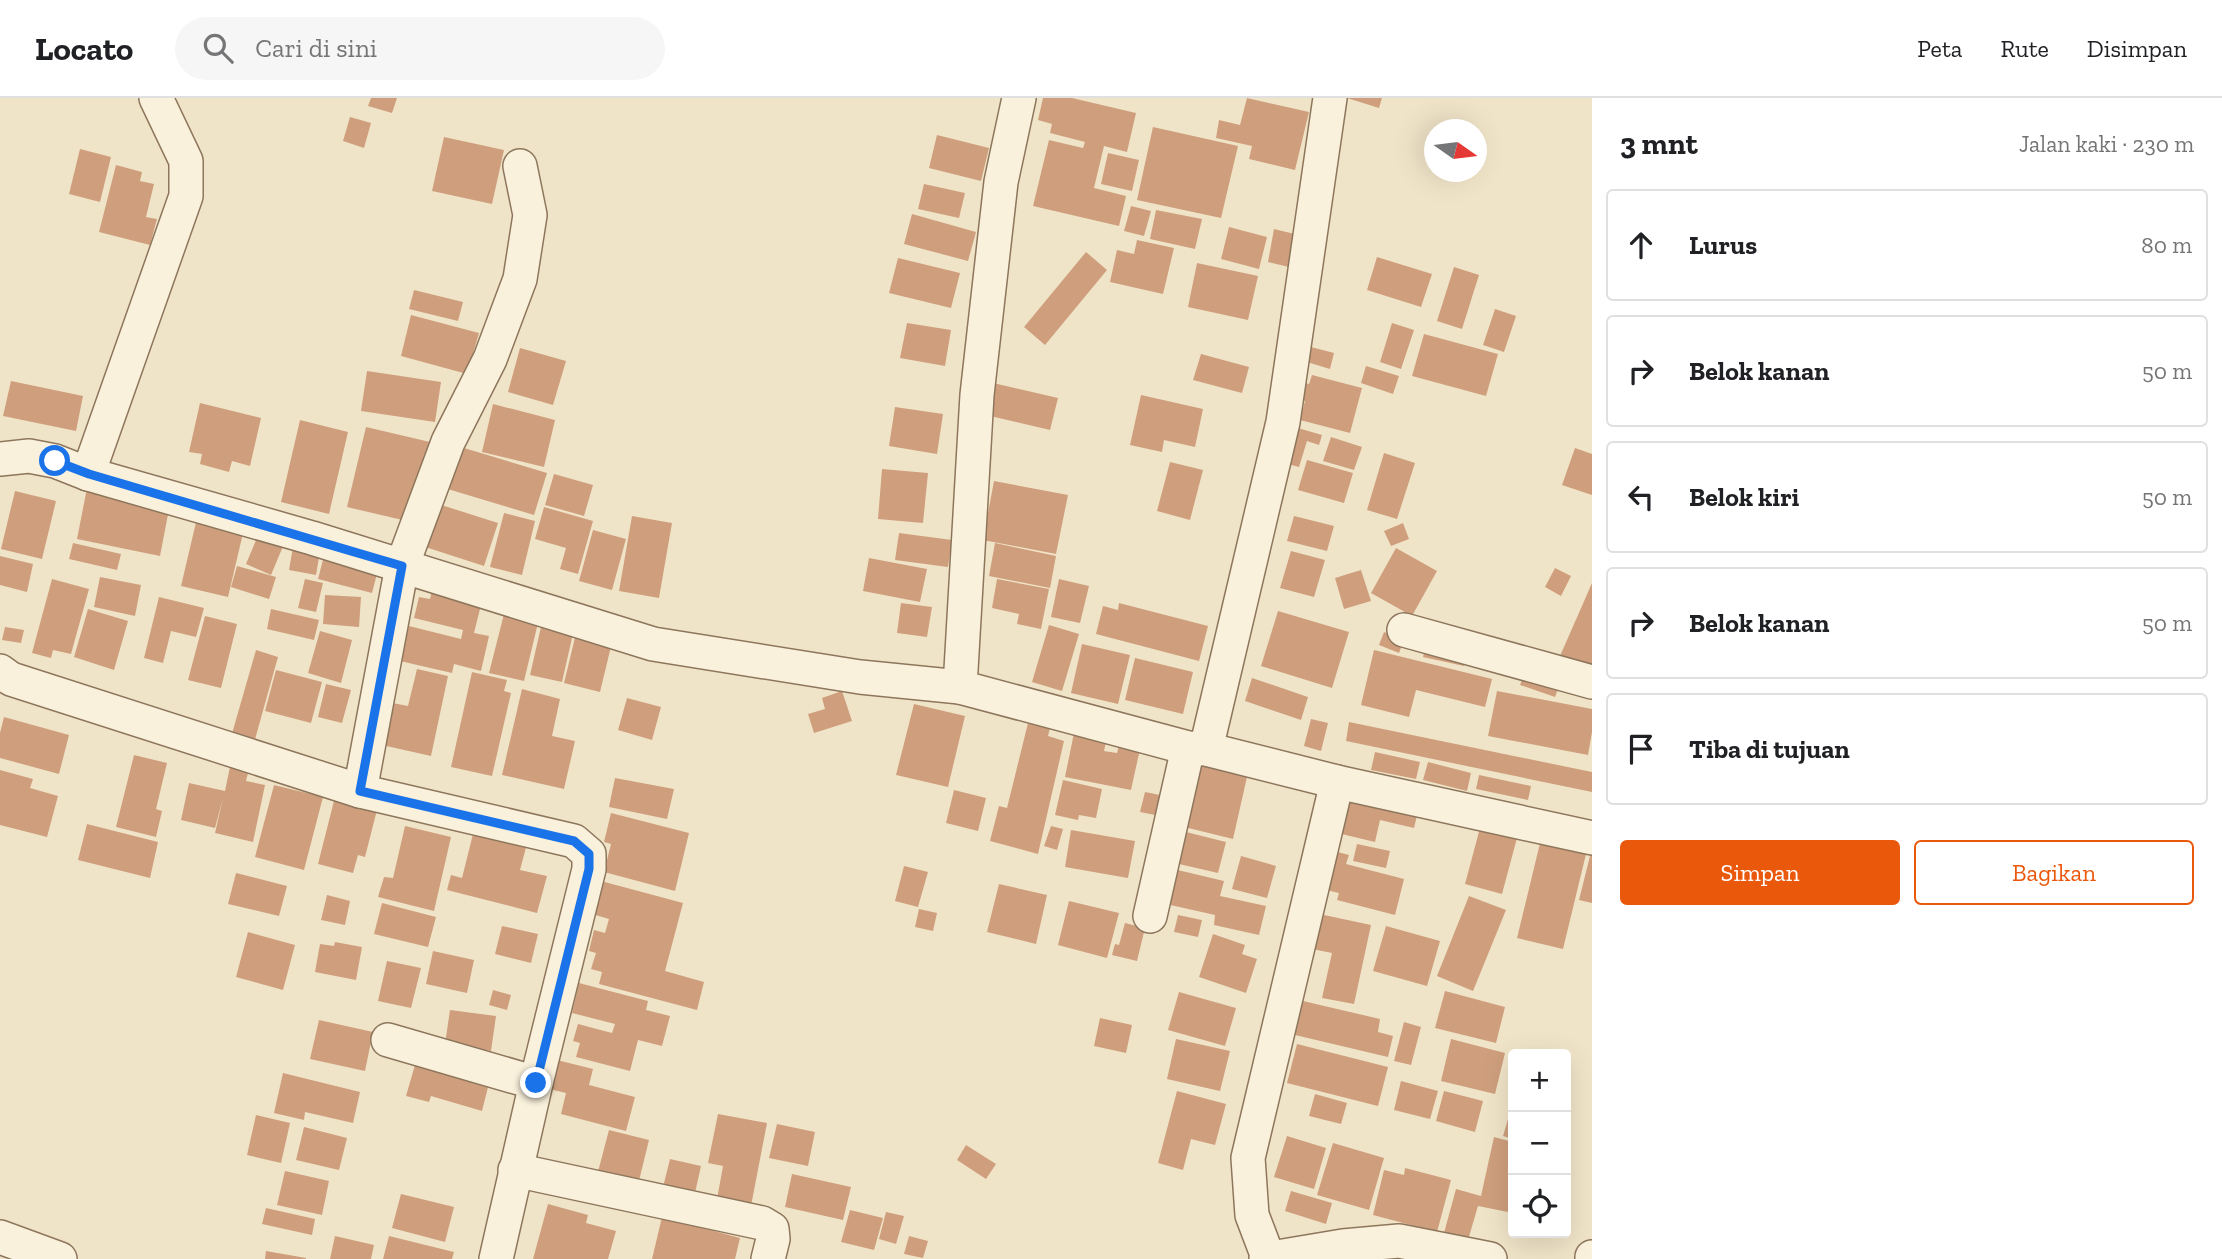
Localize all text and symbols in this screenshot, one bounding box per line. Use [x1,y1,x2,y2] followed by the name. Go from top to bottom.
[175,17,665,80] search box
[35,29,133,68] text: Locato
[199,29,237,67] icon: search
[255,32,377,64] text: Cari di sini
[1917,34,1962,63] text: Peta
[2000,34,2049,63] text: Rute
[2087,34,2187,63] text: Disimpan
[1424,119,1487,182] north arrow
[1620,126,1698,162] text: 3 mnt
[2019,130,2194,158] text: Jalan kaki · 230 m
[1622,226,1660,264] icon: ahead
[1689,229,1757,261] text: Lurus
[2141,231,2192,259] text: 80 m
[1622,352,1660,390] icon: right
[1689,355,1830,387] text: Belok kanan
[2142,357,2192,385] text: 50 m
[39,445,70,476] route start
[1622,478,1660,516] icon: left
[1689,481,1799,513] text: Belok kiri
[2142,483,2192,511] text: 50 m
[1622,604,1660,642] icon: right
[1689,607,1830,639] text: Belok kanan
[2142,609,2192,637] text: 50 m
[1622,730,1660,768] icon: arrive
[1689,733,1850,765] text: Tiba di tujuan
[1620,840,1900,905] button: Simpan
[1914,840,2194,905] button: Bagikan
[1508,1049,1571,1238] map controls
[1508,1049,1571,1112] button: +
[520,1067,551,1098] route end
[1508,1112,1571,1175] button: −
[1508,1175,1571,1238] button: locate

